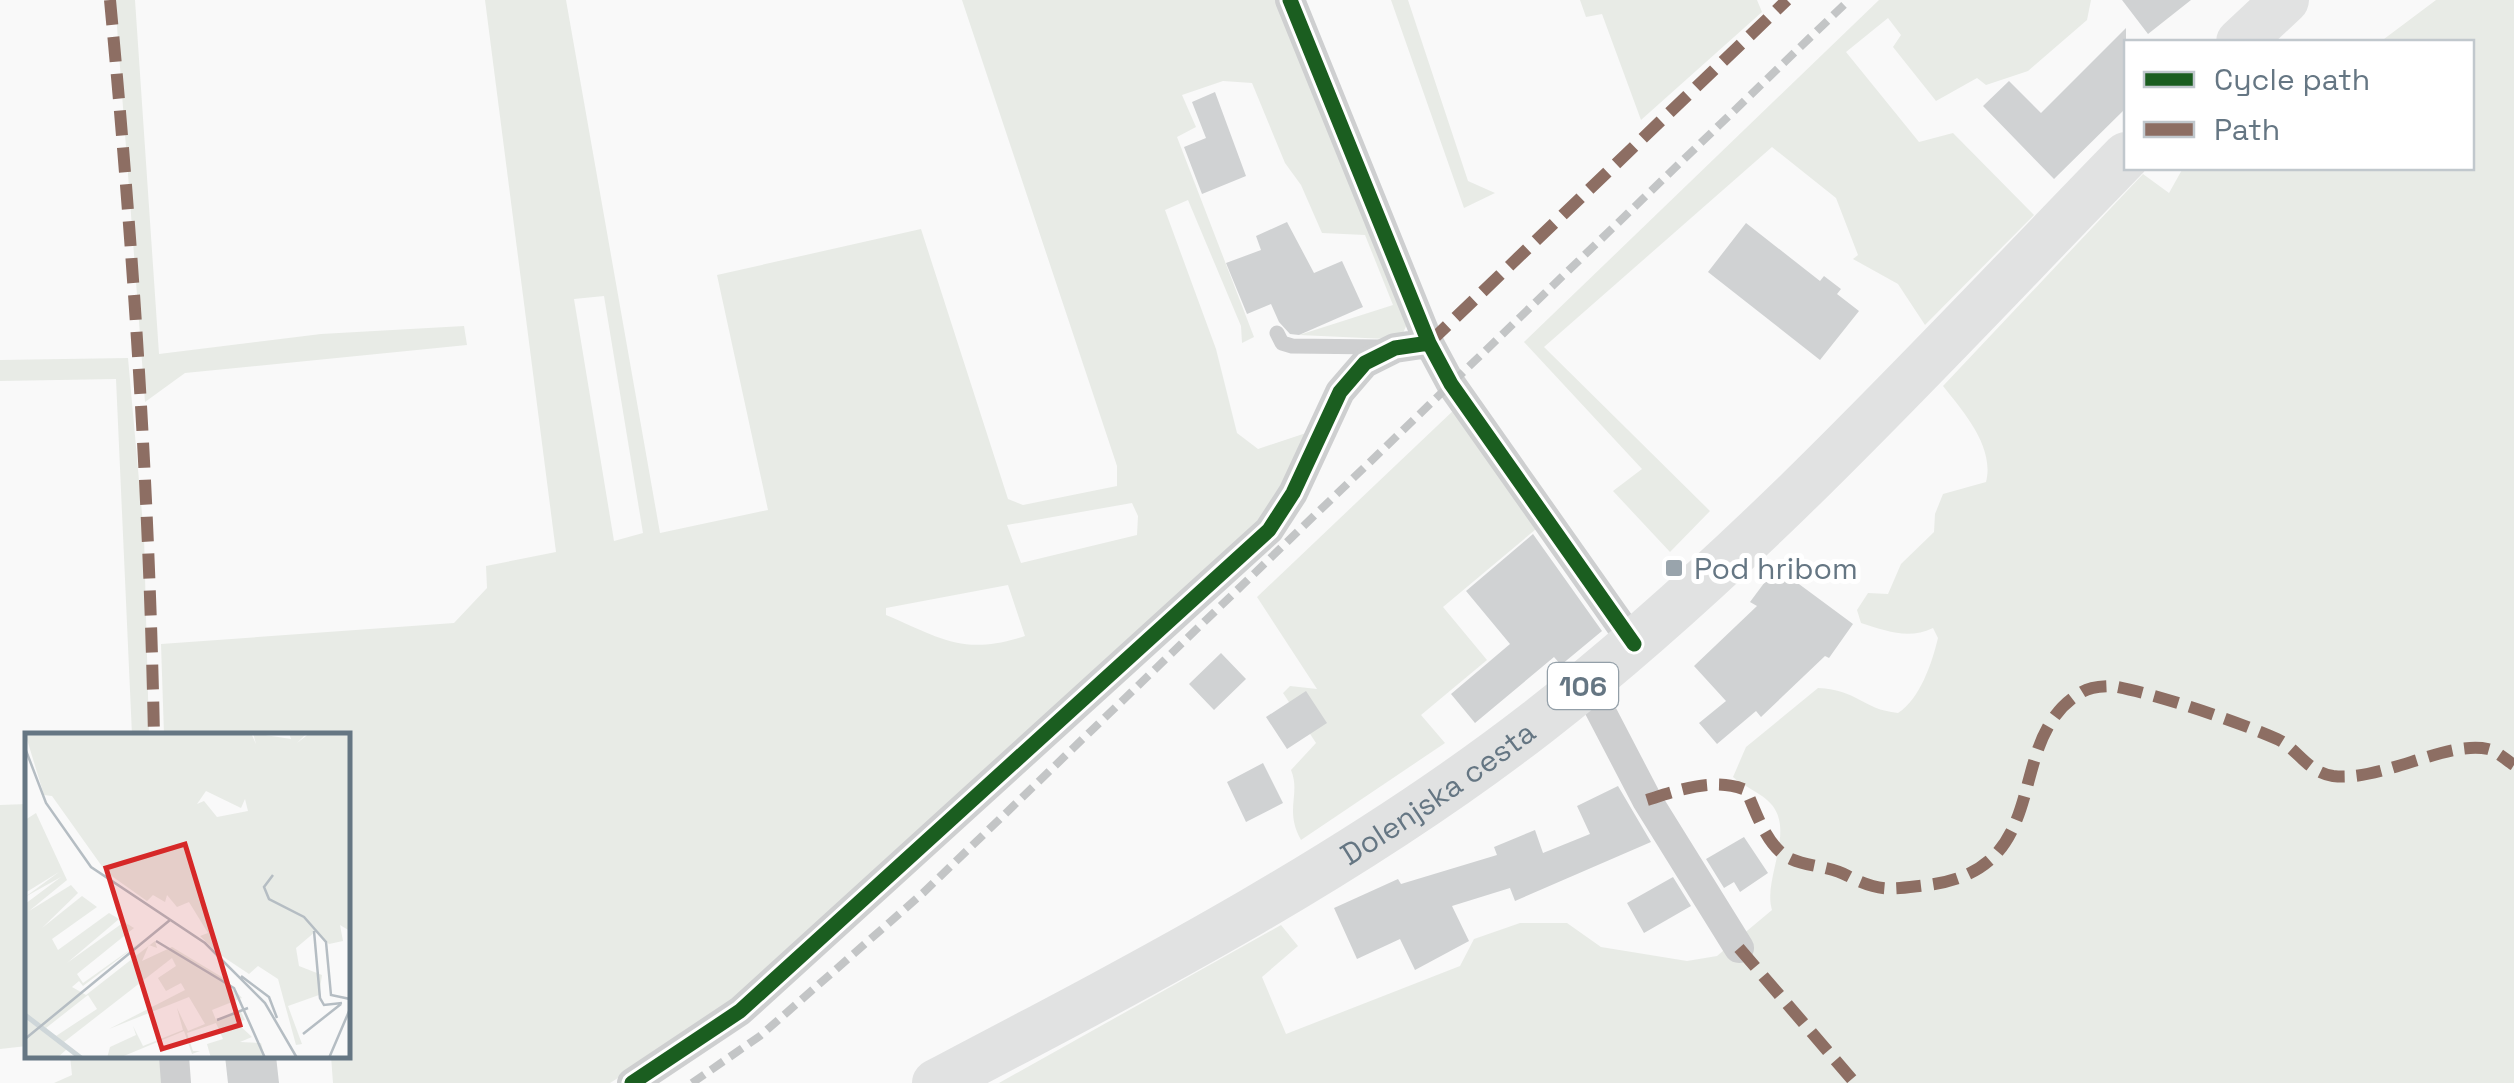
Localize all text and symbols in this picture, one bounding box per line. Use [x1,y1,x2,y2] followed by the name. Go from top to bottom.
[2124,40,2474,170] legend
[2214,60,2370,99] text: Cycle path
[2214,110,2280,149] text: Path
[1694,549,1858,588] place label: Pod hribom
[1663,557,1685,579] marker: Pod hribom
[1548,663,1618,709] road number: 106
[1333,712,1543,873] street label: Dolenjska cesta
[25,733,350,1058] inset map

